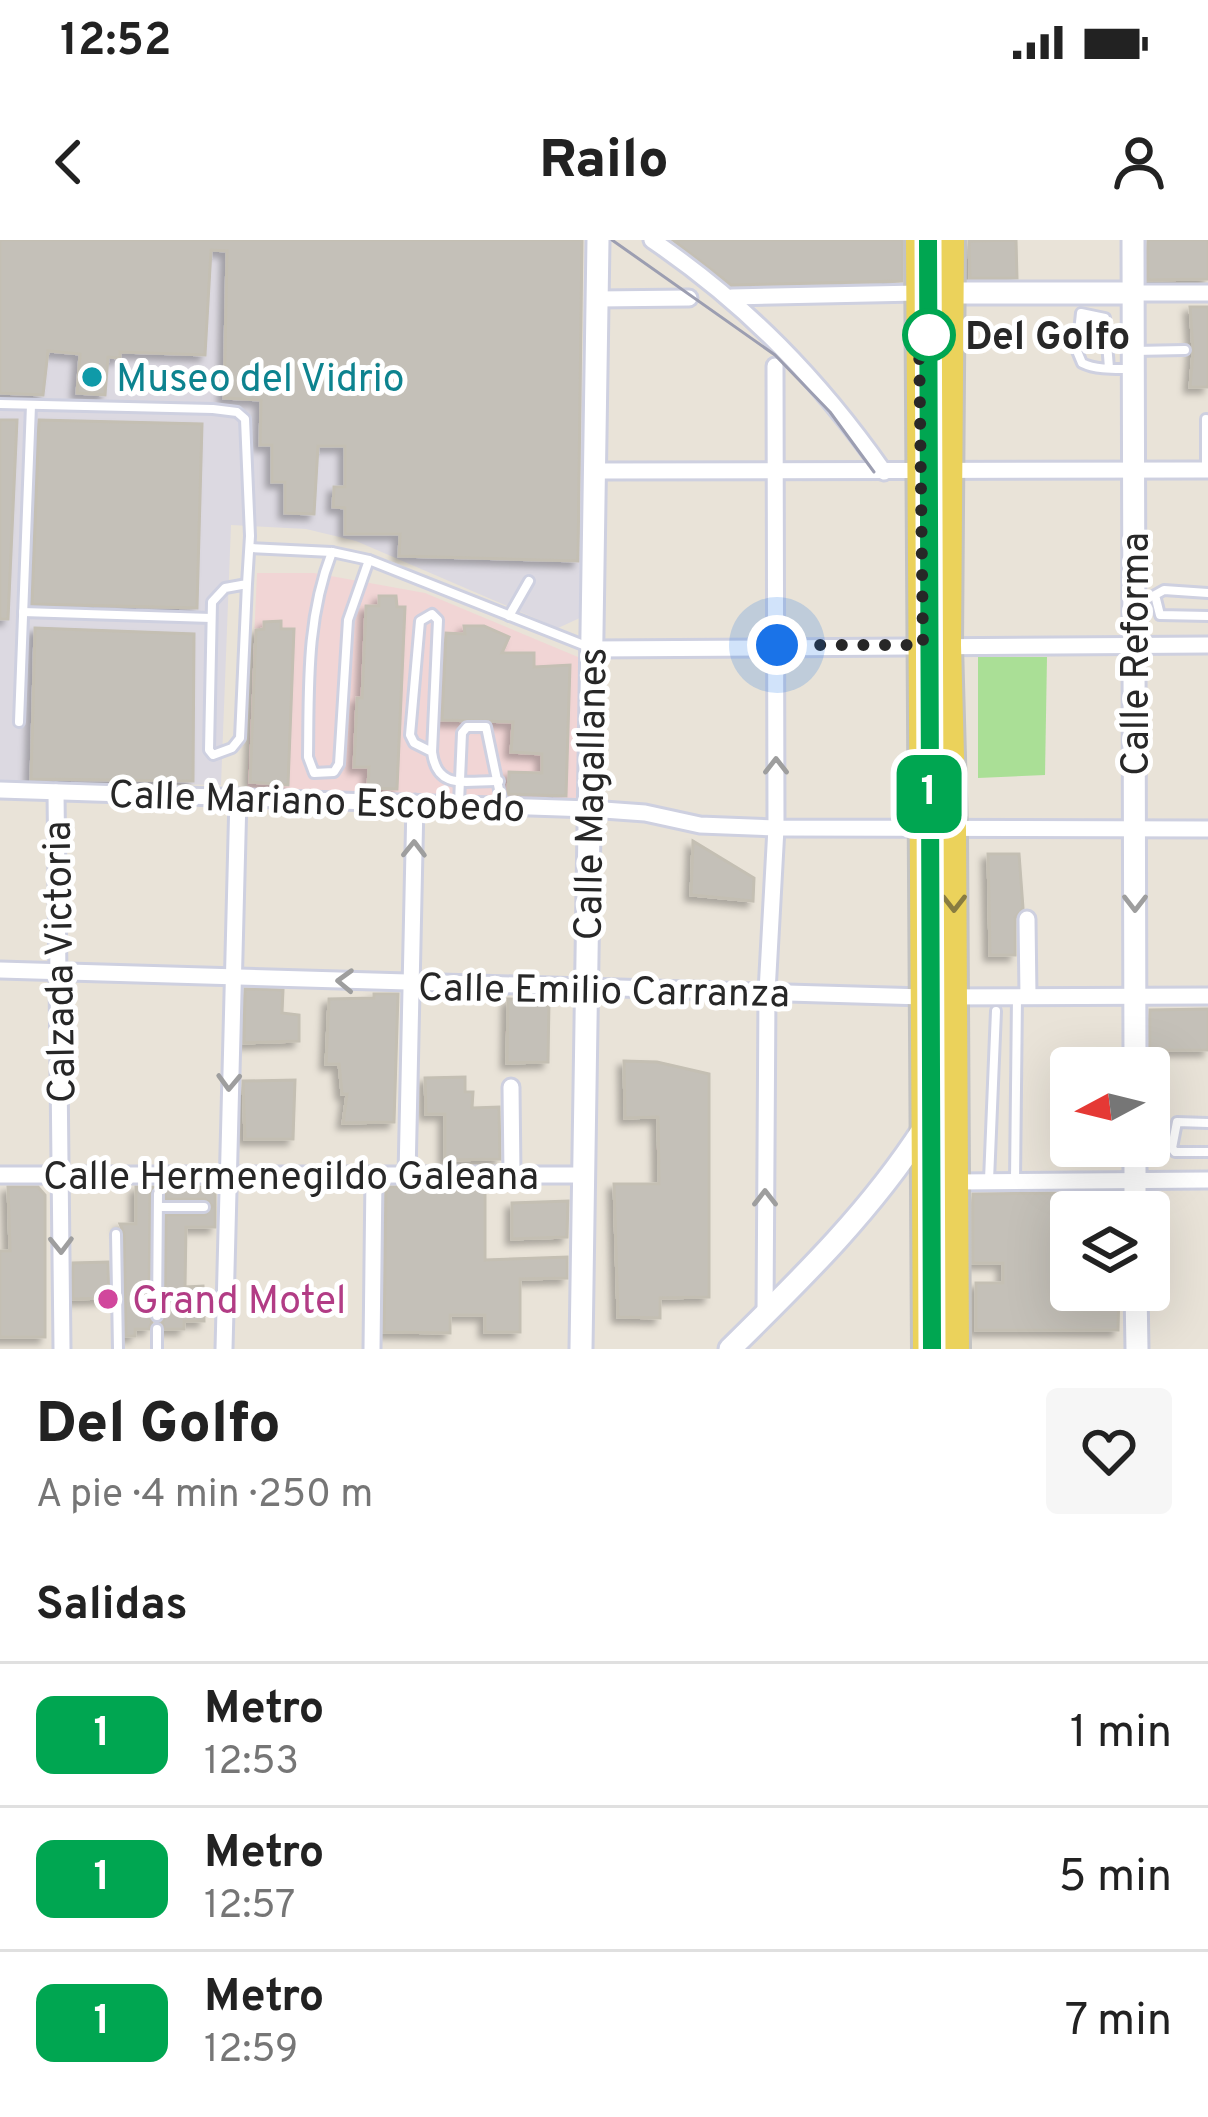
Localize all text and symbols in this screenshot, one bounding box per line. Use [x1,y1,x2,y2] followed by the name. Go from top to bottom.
[60,14,171,71] text: 12:52
[539,128,669,197] text: Railo
[36,129,102,195] icon: back
[1106,129,1172,195] icon: person
[904,310,954,360] marker: Del Golfo
[965,315,1130,364] place label: Del Golfo
[116,357,404,406] place label: Museo del Vidrio
[79,364,105,390] marker: Museo del Vidrio
[1114,532,1163,776] street label: Calle Reforma
[747,615,807,675] your location
[566,647,621,941] street label: Calle Magallanes
[890,755,968,833] line badge: 1
[763,756,789,774] one-way arrow
[921,767,937,820] text: 1
[108,773,526,836] street label: Calle Mariano Escobedo
[36,820,89,1104] street label: Calzada Victoria
[400,839,426,858] one-way arrow
[941,895,967,913] one-way arrow
[1122,895,1148,913] one-way arrow
[417,966,790,1021] street label: Calle Emilio Carranza
[335,969,354,995] one-way arrow
[1050,1047,1170,1167] north arrow
[1050,1047,1170,1311] map controls
[216,1073,242,1092] one-way arrow
[43,1155,539,1204] street label: Calle Hermenegildo Galeana
[752,1188,778,1206] one-way arrow
[1050,1191,1170,1311] button: layers
[48,1237,74,1255] one-way arrow
[132,1279,346,1328] place label: Grand Motel
[95,1286,121,1312] marker: Grand Motel
[1046,1388,1172,1514] button: heart
[36,1391,281,1463] text: Del Golfo
[36,1472,373,1521] text: A pie · 4 min · 250 m
[36,1578,188,1635] text: Salidas
[204,1682,324,1739] text: Metro
[1070,1706,1172,1763] text: 1 min
[94,1708,110,1761] text: 1
[204,1739,299,1788] text: 12:53
[204,1826,324,1883] text: Metro
[1059,1850,1172,1907] text: 5 min
[94,1852,110,1905] text: 1
[204,1883,295,1932] text: 12:57
[204,1970,324,2027] text: Metro
[1065,1994,1172,2051] text: 7 min
[94,1996,110,2049] text: 1
[204,2027,298,2076] text: 12:59

